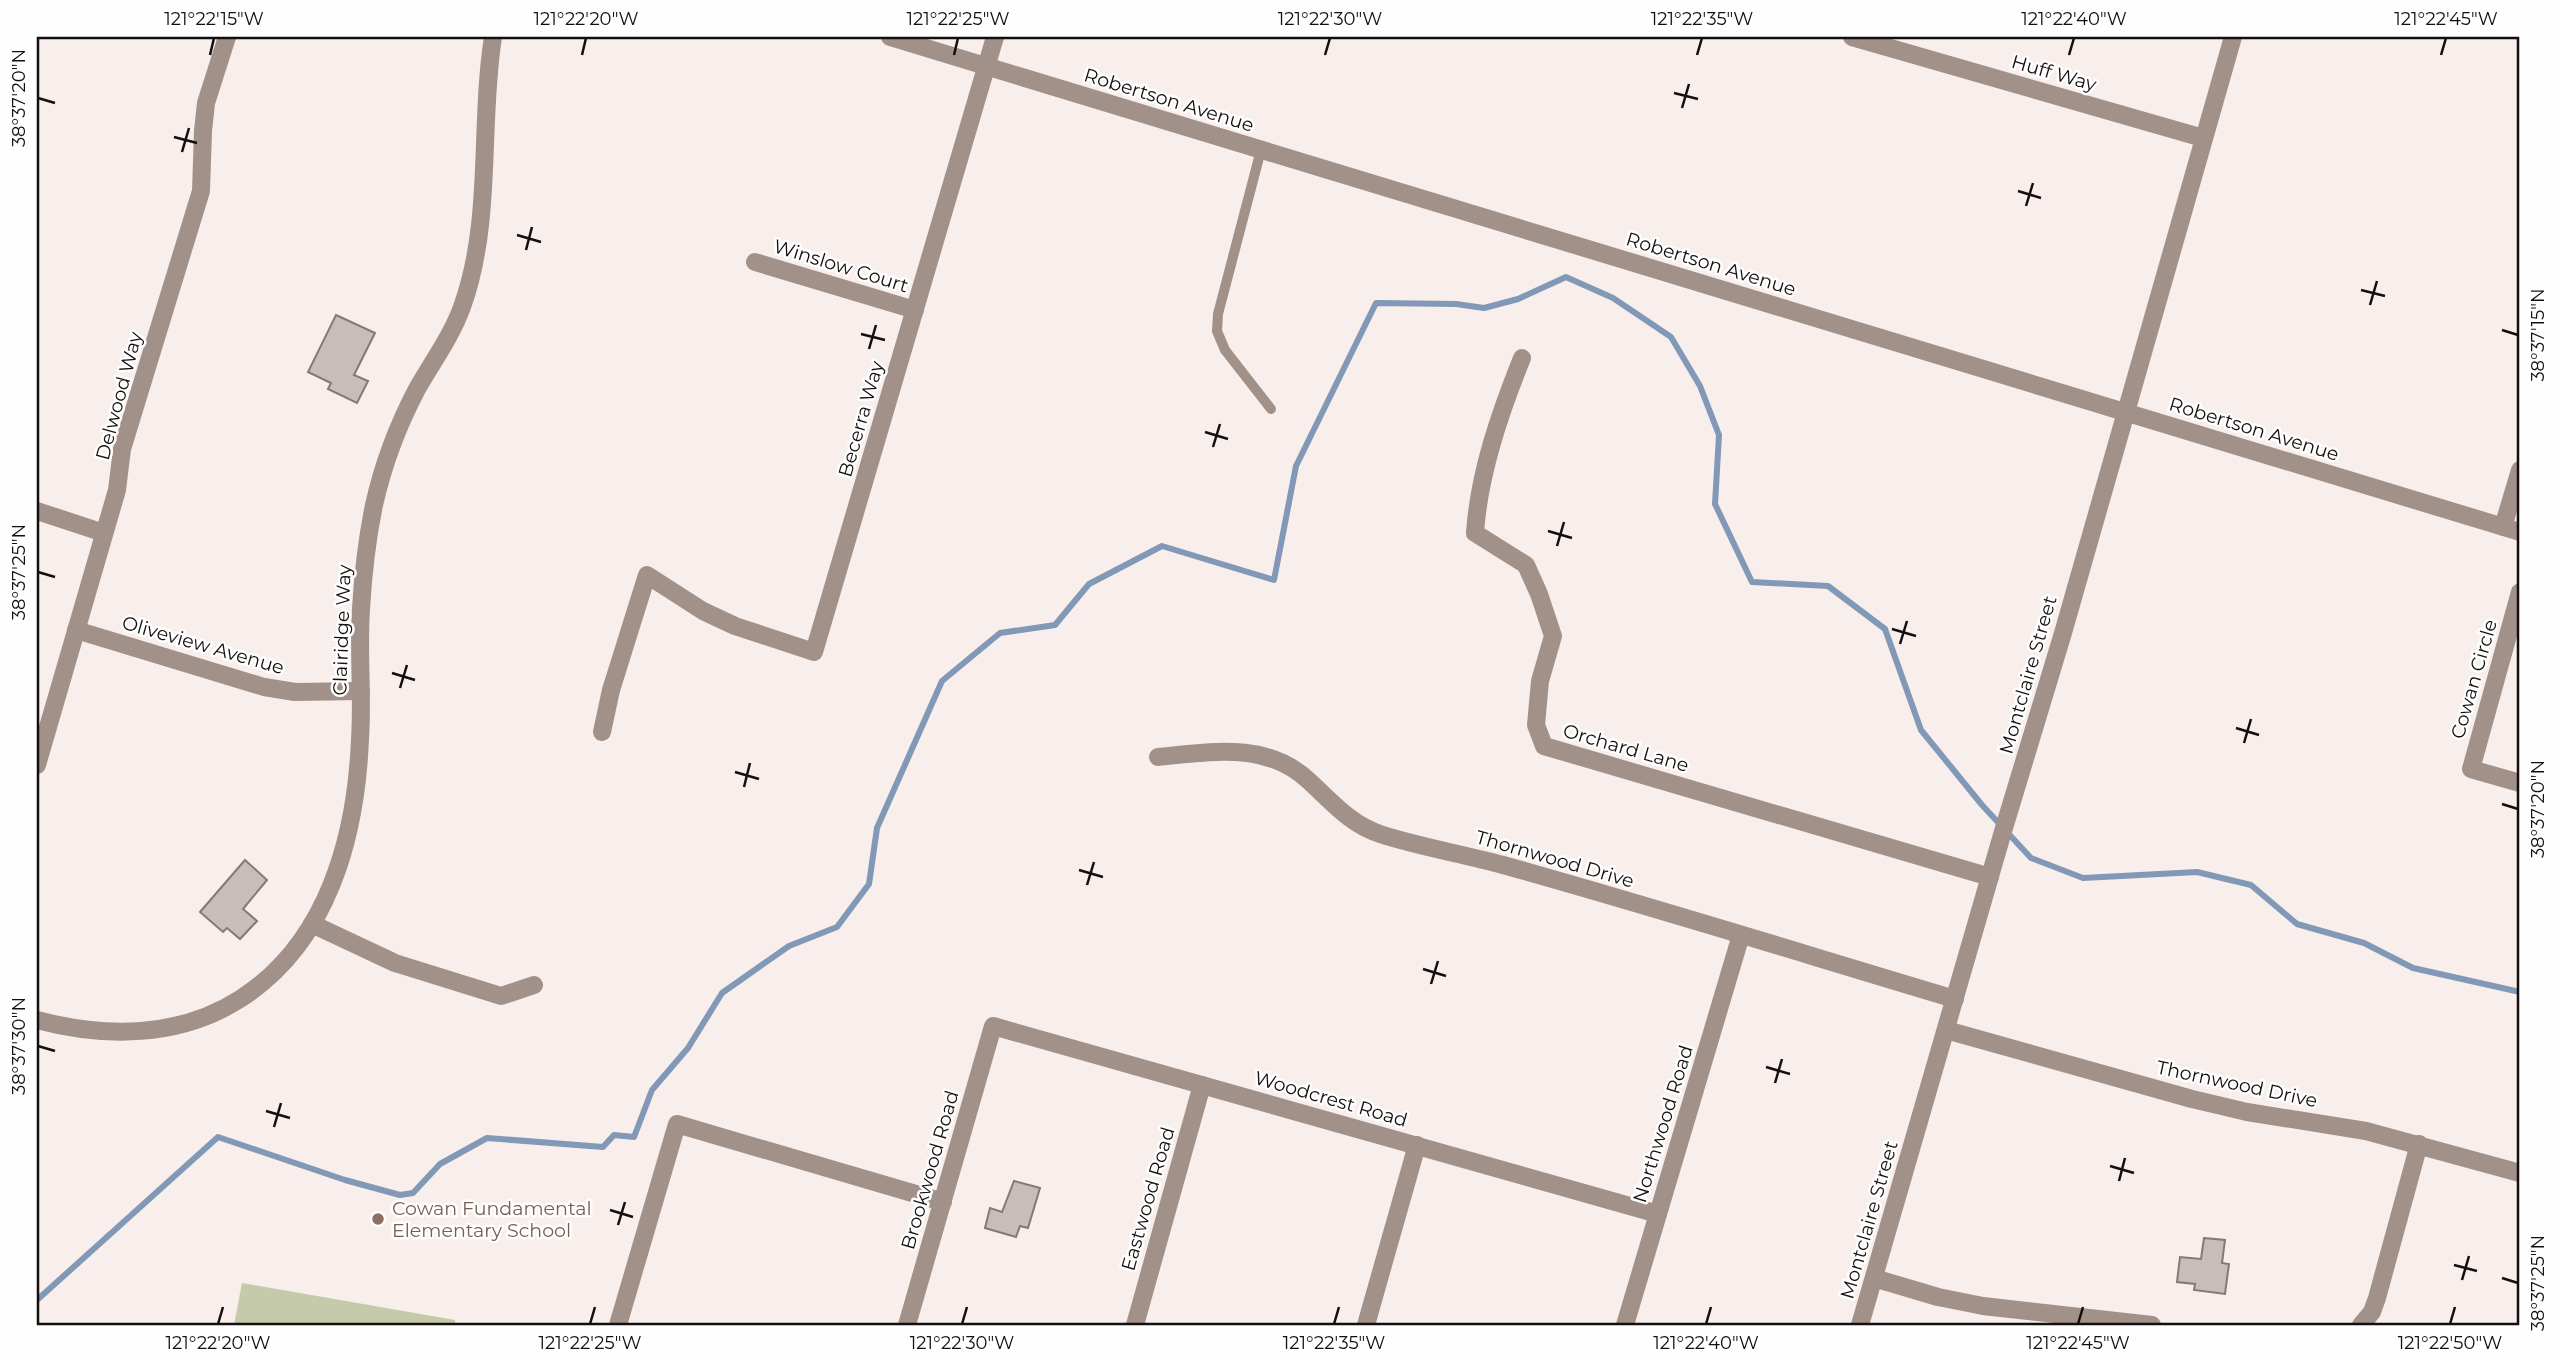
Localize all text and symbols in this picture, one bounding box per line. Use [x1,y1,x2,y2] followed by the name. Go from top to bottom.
[164,8,264,30] text: 121°22'15"W
[534,8,638,30] text: 121°22'20"W
[907,8,1009,30] text: 121°22'25"W
[1278,8,1382,30] text: 121°22'30"W
[1651,8,1753,30] text: 121°22'35"W
[2021,8,2127,30] text: 121°22'40"W
[2394,8,2498,30] text: 121°22'45"W
[8,49,30,147] text: 38°37'20"N
[2009,50,2100,96] street label: Huff Way
[1081,63,1257,137] street label: Robertson Avenue
[1623,227,1799,301] street label: Robertson Avenue
[771,235,911,298] street label: Winslow Court
[2527,288,2549,382] text: 38°37'15"N
[91,329,147,463] street label: Delwood Way
[833,358,889,480] street label: Becerra Way
[2166,392,2342,466] street label: Robertson Avenue
[8,524,30,620] text: 38°37'25"N
[328,563,356,696] street label: Clairidge Way
[1994,593,2062,757] street label: Montclaire Street
[119,611,287,679] street label: Oliveview Avenue
[2446,617,2502,741] street label: Cowan Circle
[1560,719,1692,777] street label: Orchard Lane
[2527,760,2549,858] text: 38°37'20"N
[1473,825,1637,893] street label: Thornwood Drive
[8,997,30,1095] text: 38°37'30"N
[1628,1042,1698,1206] street label: Northwood Road
[2155,1056,2319,1112] street label: Thornwood Drive
[1252,1066,1410,1132] street label: Woodcrest Road
[896,1088,964,1252] street label: Brookwood Road
[1116,1125,1180,1273] street label: Eastwood Road
[1835,1138,1903,1302] street label: Montclaire Street
[392,1197,592,1242] place label: Cowan Fundamental Elementary School
[370,1211,386,1227] marker: Cowan Fundamental Elementary School
[2527,1235,2549,1331] text: 38°37'25"N
[166,1332,270,1354] text: 121°22'20"W
[539,1332,641,1354] text: 121°22'25"W
[910,1332,1014,1354] text: 121°22'30"W
[1283,1332,1385,1354] text: 121°22'35"W
[1653,1332,1759,1354] text: 121°22'40"W
[2026,1332,2130,1354] text: 121°22'45"W
[2398,1332,2502,1354] text: 121°22'50"W

